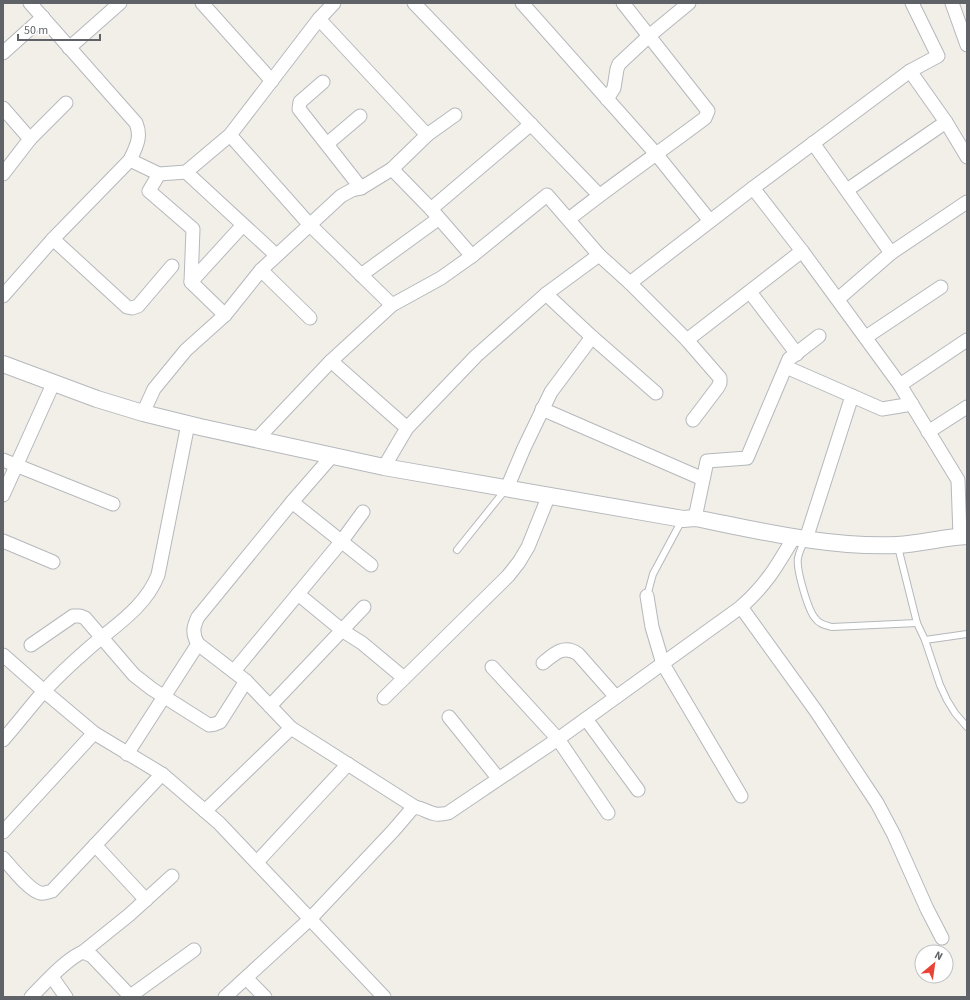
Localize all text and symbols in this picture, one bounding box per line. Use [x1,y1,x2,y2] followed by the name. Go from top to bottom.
[18,16,100,42] scale bar
[24,22,48,39] text: 50 m
[914,944,954,984] north arrow
[932,947,945,964] text: N

